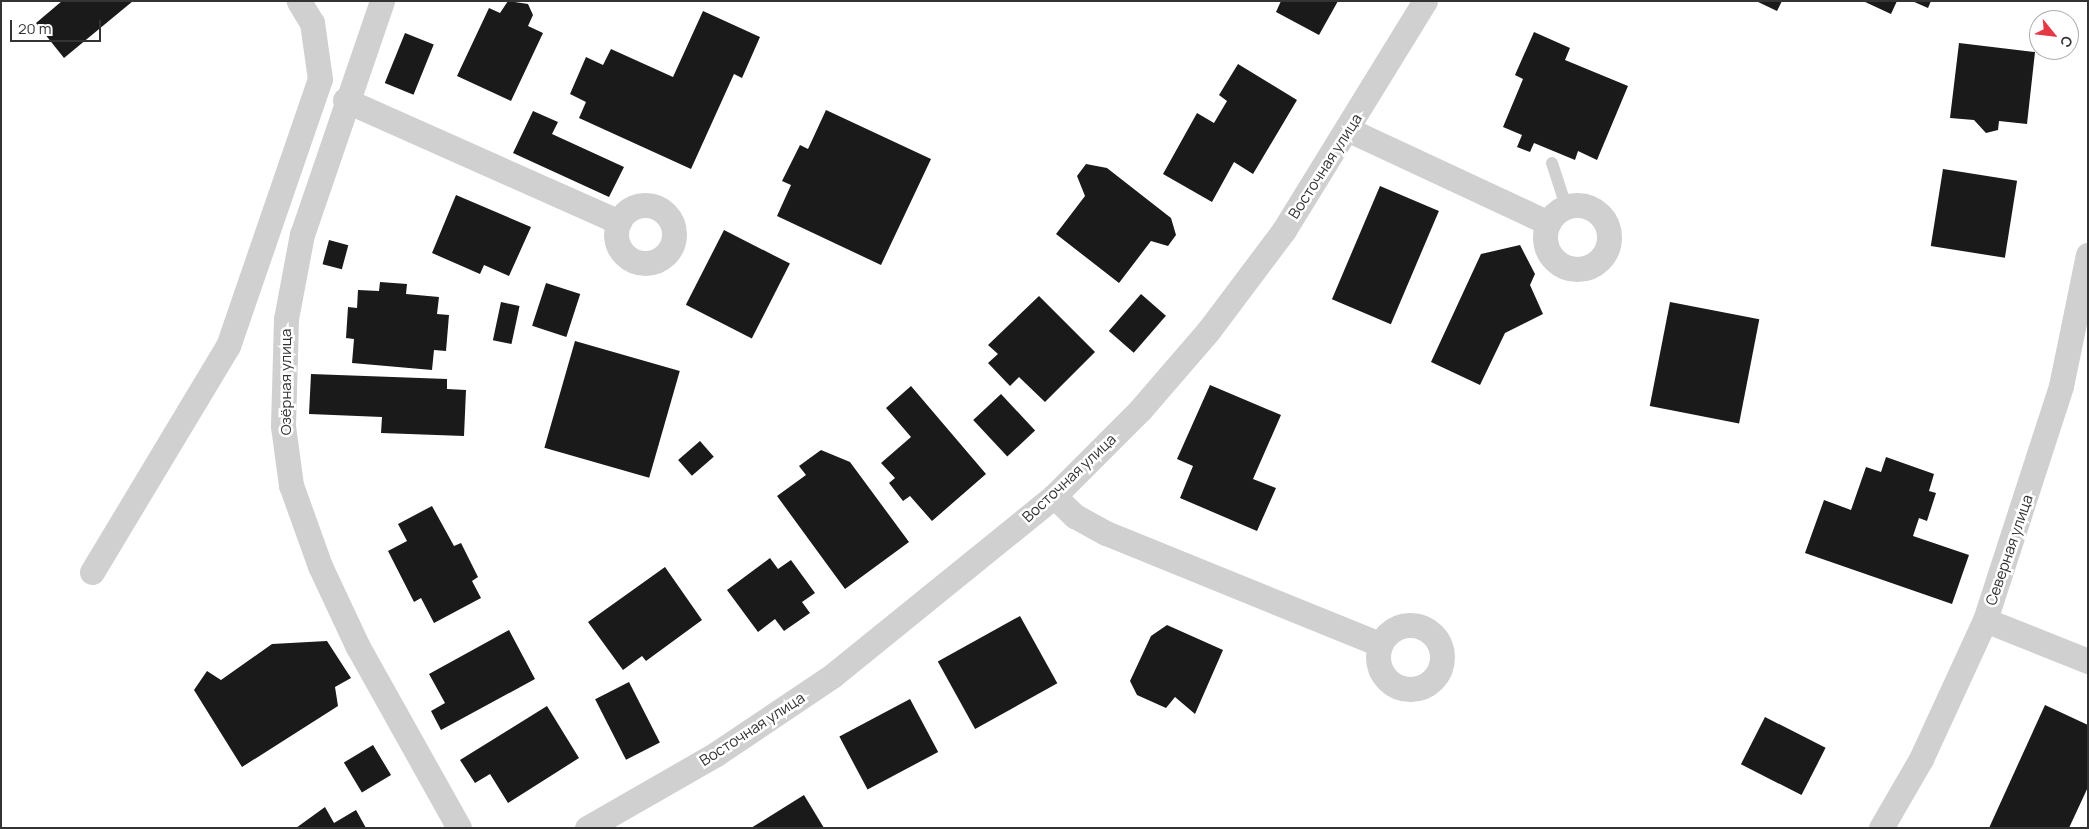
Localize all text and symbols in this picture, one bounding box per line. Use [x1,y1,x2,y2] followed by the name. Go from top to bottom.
[12,10,104,42] scale bar
[2029,10,2079,60] north arrow
[18,18,51,39] text: 20 m
[2056,33,2077,51] text: С
[1284,110,1366,222] street label: Восточная улица
[277,329,295,435] street label: Озёрная улица
[1018,430,1120,526] street label: Восточная улица
[1982,492,2036,608] street label: Северная улица
[696,688,808,770] street label: Восточная улица

